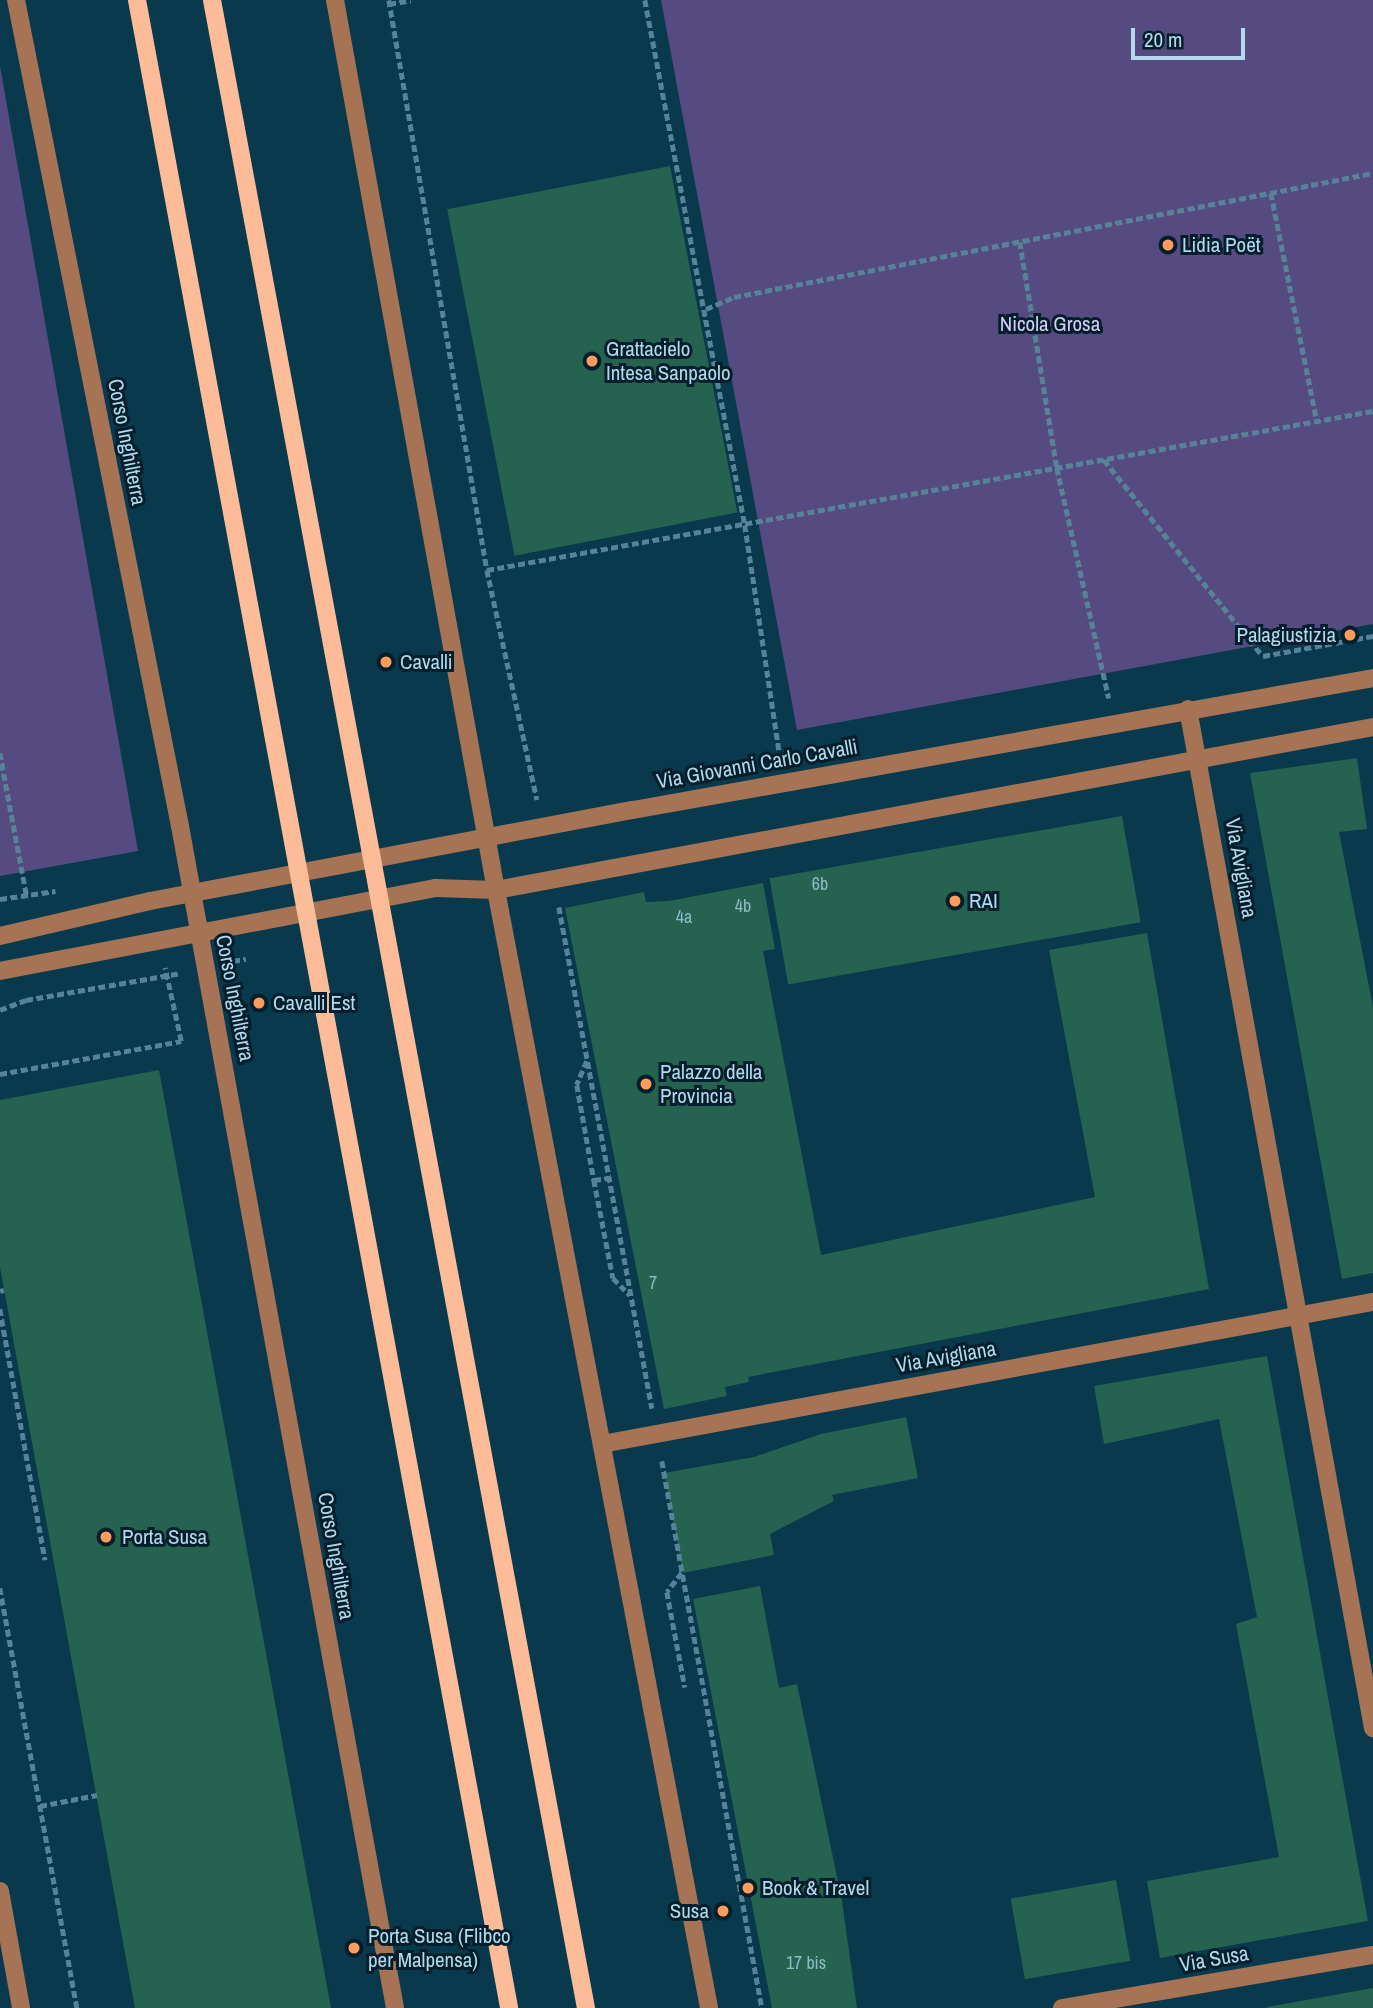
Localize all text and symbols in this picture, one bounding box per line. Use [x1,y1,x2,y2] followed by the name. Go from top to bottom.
[1135,14,1249,58] scale bar
[1144,25,1182,54] text: 20 m
[1182,232,1261,258] place label: Lidia Poët
[1160,237,1176,253] marker: Lidia Poët
[1000,311,1100,337] park label: Nicola Grosa
[606,336,730,386] place label: Grattacielo Intesa Sanpaolo
[584,353,600,369] marker: Grattacielo Intesa Sanpaolo
[102,377,152,507] street label: Corso Inghilterra
[1236,622,1336,648] place label: Palagiustizia
[1342,627,1358,643] marker: Palagiustizia
[400,649,453,675] place label: Cavalli
[378,654,394,670] marker: Cavalli
[655,734,859,794] street label: Via Giovanni Carlo Cavalli
[1220,816,1262,920] street label: Via Avigliana
[812,873,828,895] house number: 6b
[969,888,998,914] place label: RAI
[947,893,963,909] marker: RAI
[735,895,751,917] house number: 4b
[676,906,692,928] house number: 4a
[210,933,260,1063] street label: Corso Inghilterra
[273,990,355,1016] place label: Cavalli Est
[251,995,267,1011] marker: Cavalli Est
[660,1059,762,1109] place label: Palazzo della Provincia
[638,1076,654,1092] marker: Palazzo della Provincia
[649,1272,657,1294] house number: 7
[894,1336,998,1378] street label: Via Avigliana
[312,1491,360,1621] street label: Corso Inghilterra
[122,1524,207,1550] place label: Porta Susa
[96,1527,116,1547] marker: Porta Susa
[762,1875,870,1901] place label: Book & Travel
[740,1880,756,1896] marker: Book & Travel
[670,1898,709,1924] place label: Susa
[715,1903,731,1919] marker: Susa
[368,1923,511,1973] place label: Porta Susa (Flibco per Malpensa)
[346,1940,362,1956] marker: Porta Susa (Flibco per Malpensa)
[1178,1941,1250,1977] street label: Via Susa
[786,1952,826,1974] house number: 17 bis

